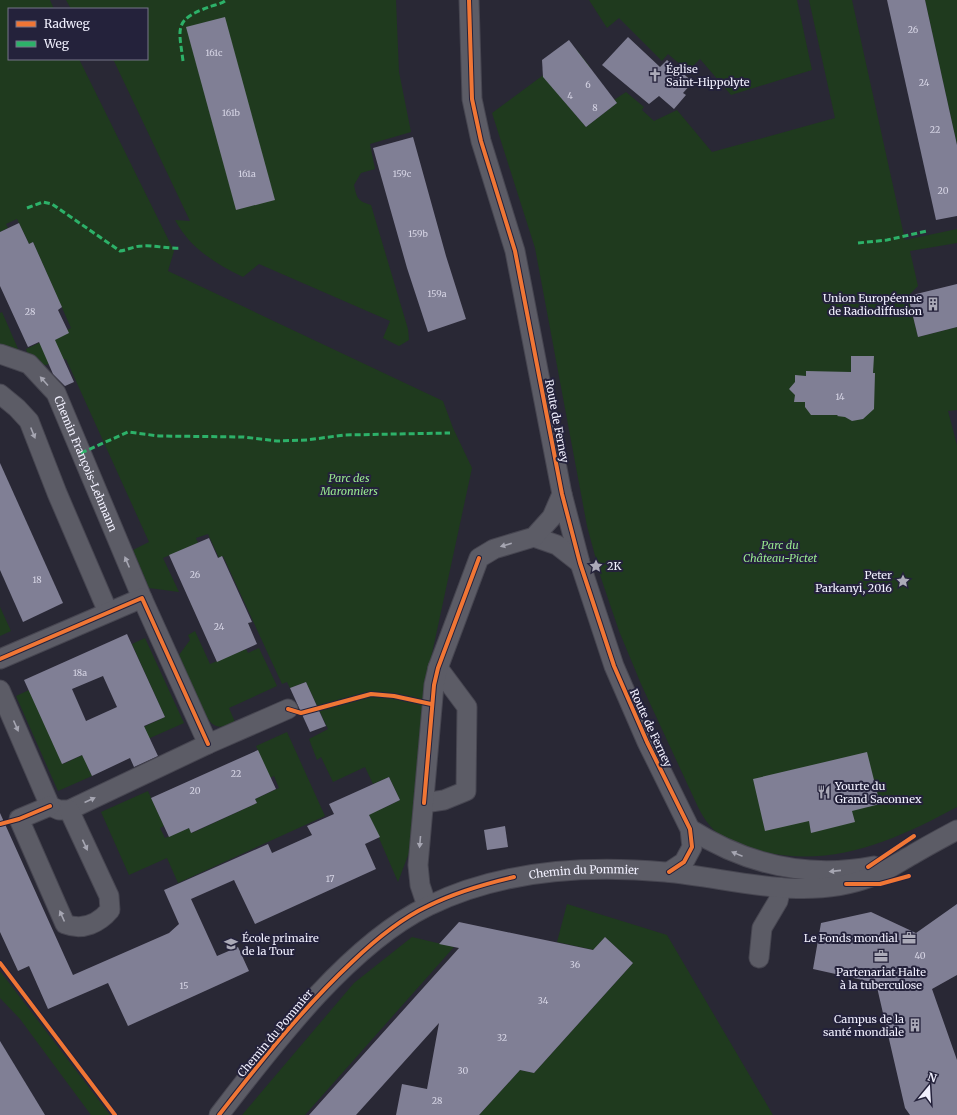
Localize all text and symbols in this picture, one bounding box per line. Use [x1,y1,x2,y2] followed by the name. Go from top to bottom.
[8,8,148,60] legend
[44,16,90,31] text: Radweg
[908,24,919,35] house number: 26
[43,36,70,51] text: Weg
[206,47,223,58] house number: 161c
[666,62,750,89] place label: Église Saint-Hippolyte
[647,67,663,83] church icon: Église Saint-Hippolyte
[919,77,930,88] house number: 24
[585,79,591,90] house number: 6
[567,90,573,101] house number: 4
[592,102,598,113] house number: 8
[222,107,241,118] house number: 161b
[930,124,940,135] house number: 22
[238,168,256,179] house number: 161a
[393,168,412,179] house number: 159c
[938,185,949,196] house number: 20
[408,228,428,239] house number: 159b
[428,288,447,299] house number: 159a
[823,291,923,318] place label: Union Européenne de Radiodiffusion
[925,296,941,312] building icon: Union Européenne de Radiodiffusion
[25,306,35,317] house number: 28
[39,376,49,386] one-way arrow
[542,378,572,464] street label: Route de Ferney
[835,391,845,402] house number: 14
[51,394,121,534] street label: Chemin François-Lehmann
[31,428,37,440] one-way arrow
[319,471,378,498] park label: Parc des Maronniers
[743,538,817,565] park label: Parc du Château-Pictet
[499,542,511,548] one-way arrow
[123,556,129,568] one-way arrow
[588,558,604,574] place icon: 2K
[607,559,621,573] place label: 2K
[815,568,892,595] place label: Peter Parkanyi, 2016
[190,569,201,580] house number: 26
[895,573,911,589] place icon: Peter Parkanyi, 2016
[32,574,42,585] house number: 18
[214,621,225,632] house number: 24
[73,667,87,678] house number: 18a
[627,687,675,770] street label: Route de Ferney
[13,720,19,732] one-way arrow
[231,768,241,779] house number: 22
[834,779,922,806] place label: Yourte du Grand Saconnex
[816,784,832,800] restaurant icon: Yourte du Grand Saconnex
[190,785,201,796] house number: 20
[84,797,95,803] one-way arrow
[417,835,424,848] one-way arrow
[82,840,88,851] one-way arrow
[732,851,743,857] one-way arrow
[528,862,639,882] street label: Chemin du Pommier
[829,868,841,874] one-way arrow
[326,873,334,884] house number: 17
[58,910,65,922] one-way arrow
[901,930,917,946] office icon: Le Fonds mondial
[242,931,319,958] place label: École primaire de la Tour
[804,931,899,945] place label: Le Fonds mondial
[223,936,239,952] school or university icon: École primaire de la Tour
[873,948,889,964] office icon: Partenariat Halte à la tuberculose
[914,950,926,961] house number: 40
[570,959,581,970] house number: 36
[836,965,926,992] place label: Partenariat Halte à la tuberculose
[179,980,189,991] house number: 15
[234,986,316,1080] street label: Chemin du Pommier
[538,995,549,1006] house number: 34
[823,1012,904,1039] place label: Campus de la santé mondiale
[907,1017,923,1033] building icon: Campus de la santé mondiale
[497,1032,507,1043] house number: 32
[458,1065,469,1076] house number: 30
[909,1067,949,1107] north arrow
[926,1069,939,1086] text: N
[432,1095,442,1106] house number: 28

